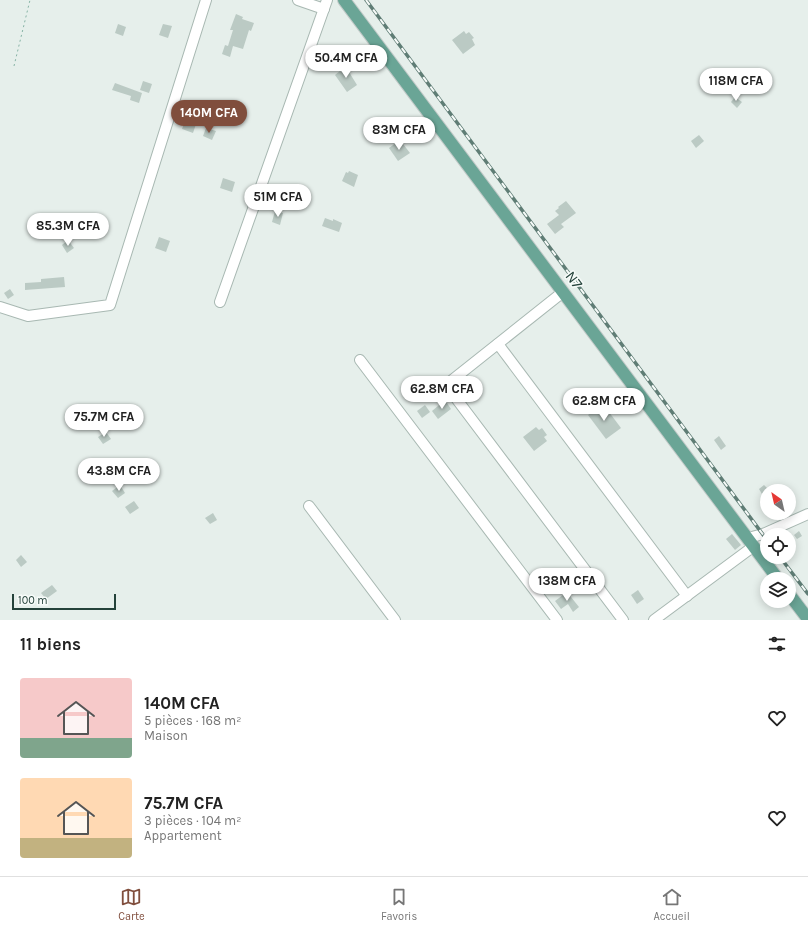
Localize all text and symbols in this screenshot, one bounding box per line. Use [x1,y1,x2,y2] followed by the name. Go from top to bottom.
[300,45,392,79] pin: 50.4M CFA
[314,50,378,65] text: 50.4M CFA
[695,68,777,102] pin: 118M CFA
[709,73,763,88] text: 118M CFA
[168,100,250,134] pin: 140M CFA
[180,105,238,120] text: 140M CFA
[362,117,436,151] pin: 83M CFA
[372,122,426,137] text: 83M CFA
[241,184,315,218] pin: 51M CFA
[253,189,303,204] text: 51M CFA
[22,213,114,247] pin: 85.3M CFA
[36,218,100,233] text: 85.3M CFA
[562,268,586,292] street label: N7
[396,376,488,410] pin: 62.8M CFA
[410,381,474,396] text: 62.8M CFA
[558,388,650,422] pin: 62.8M CFA
[572,393,636,408] text: 62.8M CFA
[58,404,150,438] pin: 75.7M CFA
[74,409,134,424] text: 75.7M CFA
[73,458,165,492] pin: 43.8M CFA
[87,463,151,478] text: 43.8M CFA
[760,484,796,520] north arrow
[760,484,796,608] map controls
[760,528,796,564] button: locate
[526,568,608,602] pin: 138M CFA
[760,572,796,608] button: layers
[538,573,596,588] text: 138M CFA
[12,592,116,611] scale bar
[18,594,48,607] text: 100 m
[766,633,788,655] icon: filters
[20,634,81,654] text: 11 biens
[144,693,220,713] text: 140M CFA
[52,694,100,742] icon: home
[766,707,788,729] icon: heart
[144,713,241,728] text: 5 pièces · 168 m²
[144,728,188,743] text: Maison
[144,793,223,813] text: 75.7M CFA
[52,794,100,842] icon: home
[766,807,788,829] icon: heart
[144,813,241,828] text: 3 pièces · 104 m²
[144,828,222,843] text: Appartement
[118,886,145,923] tab: Carte
[381,886,417,923] tab: Favoris
[653,886,690,923] tab: Accueil

